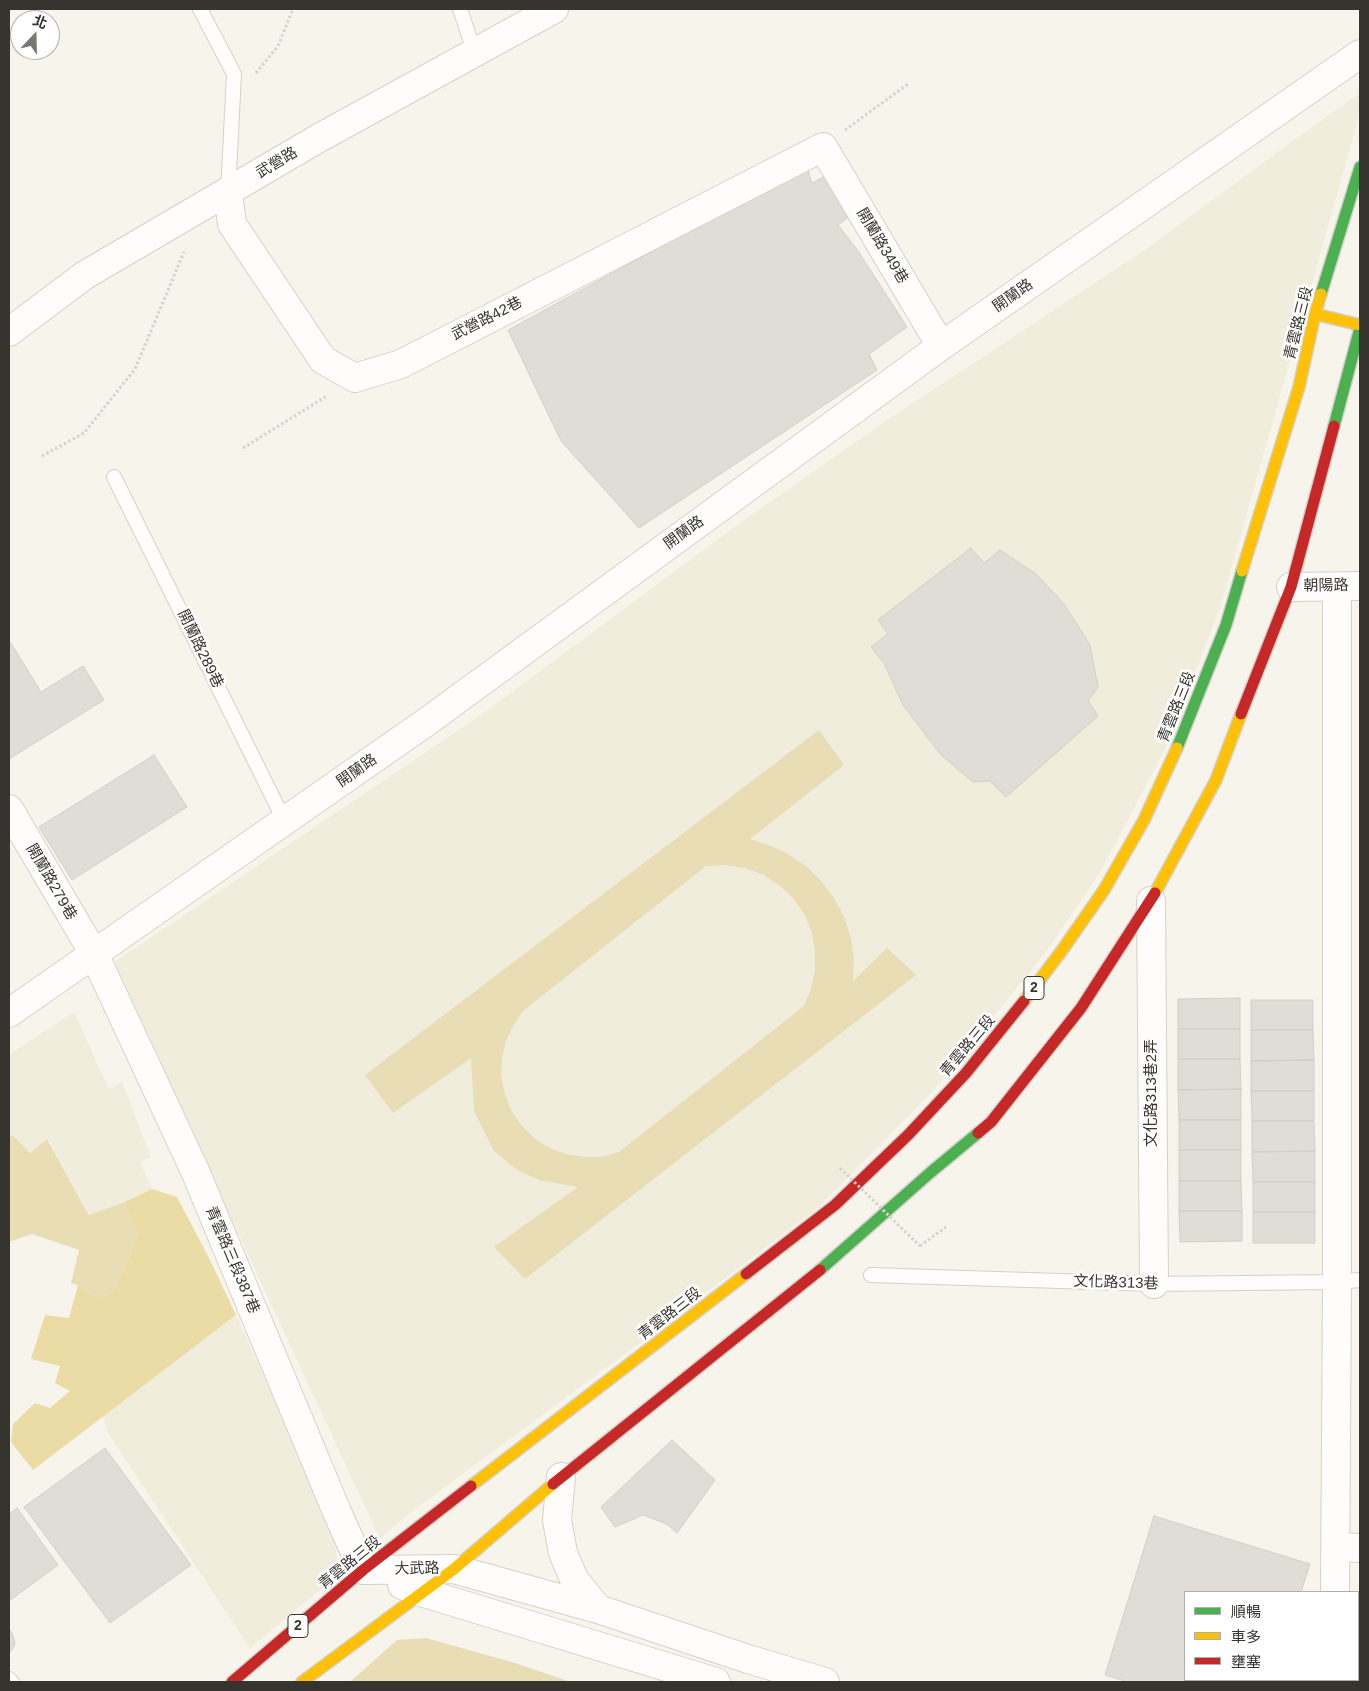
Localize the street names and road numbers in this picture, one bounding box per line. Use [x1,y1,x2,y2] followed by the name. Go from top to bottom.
[253,144,301,182] street label: 武營路
[852,205,912,287] street label: 開蘭路349巷
[989,276,1037,316] street label: 開蘭路
[1281,284,1317,362] street label: 青雲路三段
[449,294,525,344] street label: 武營路42巷
[661,512,707,554] street label: 開蘭路
[1303,577,1349,595] street label: 朝陽路
[173,607,227,691] street label: 開蘭路289巷
[1155,669,1199,745] street label: 青雲路三段
[333,751,381,791] street label: 開蘭路
[22,841,80,923] street label: 開蘭路279巷
[1024,976,1044,1000] road number: 2
[937,1011,999,1081] street label: 青雲路三段
[1143,1039,1161,1147] street label: 文化路313巷2弄
[201,1204,263,1316] street label: 青雲路三段387巷
[1073,1273,1159,1293] street label: 文化路313巷
[635,1284,705,1344] street label: 青雲路三段
[315,1532,385,1594] street label: 青雲路三段
[394,1560,440,1578] street label: 大武路
[288,1614,308,1638] road number: 2

